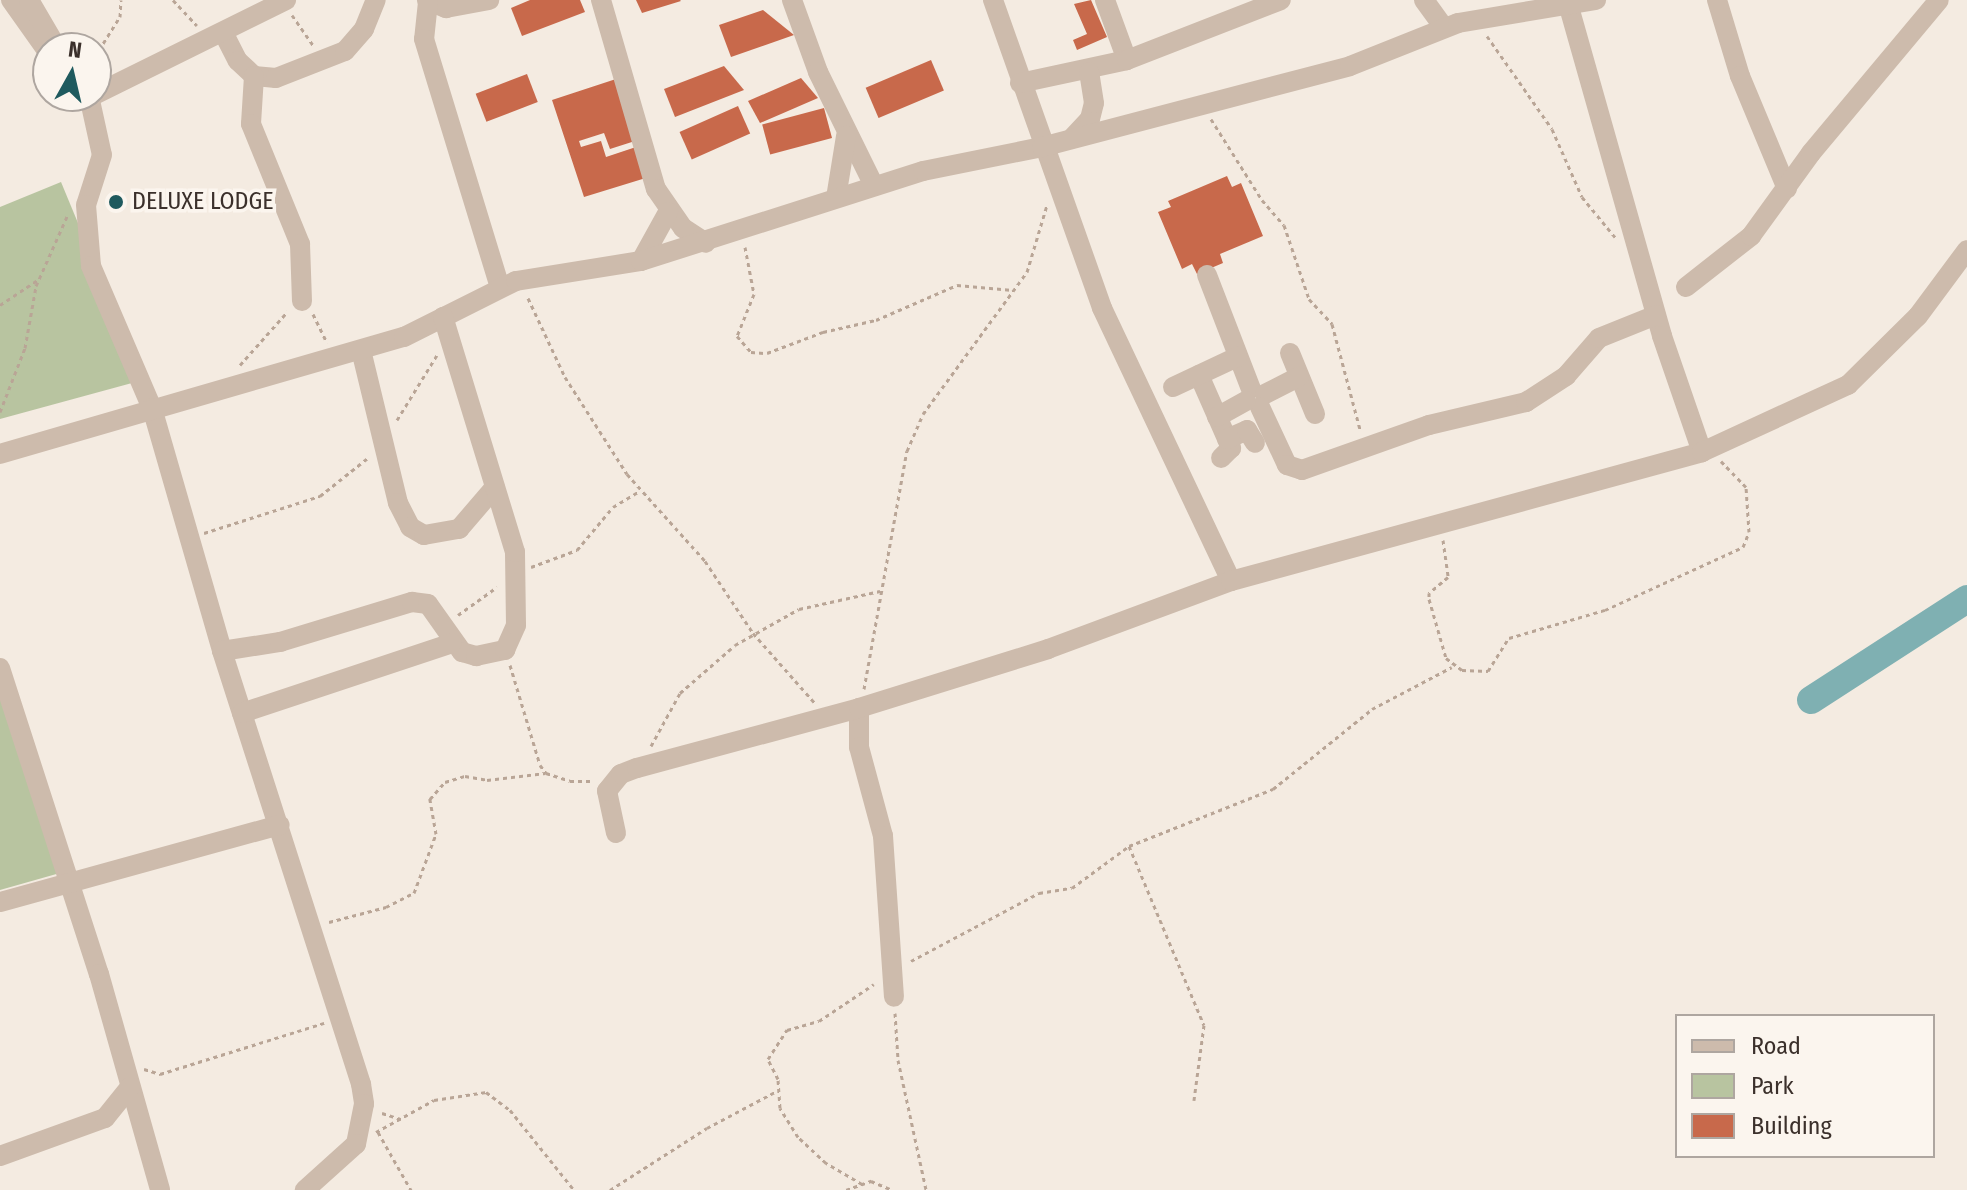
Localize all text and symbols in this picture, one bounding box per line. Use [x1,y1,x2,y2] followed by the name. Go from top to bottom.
[32,32,112,112] north arrow
[67,35,84,64] text: N
[132,188,274,216] place label: DELUXE LODGE
[107,193,125,211] marker: DELUXE LODGE
[1675,1014,1935,1158] legend
[1751,1032,1801,1060] text: Road
[1751,1072,1794,1100] text: Park
[1751,1112,1832,1140] text: Building

